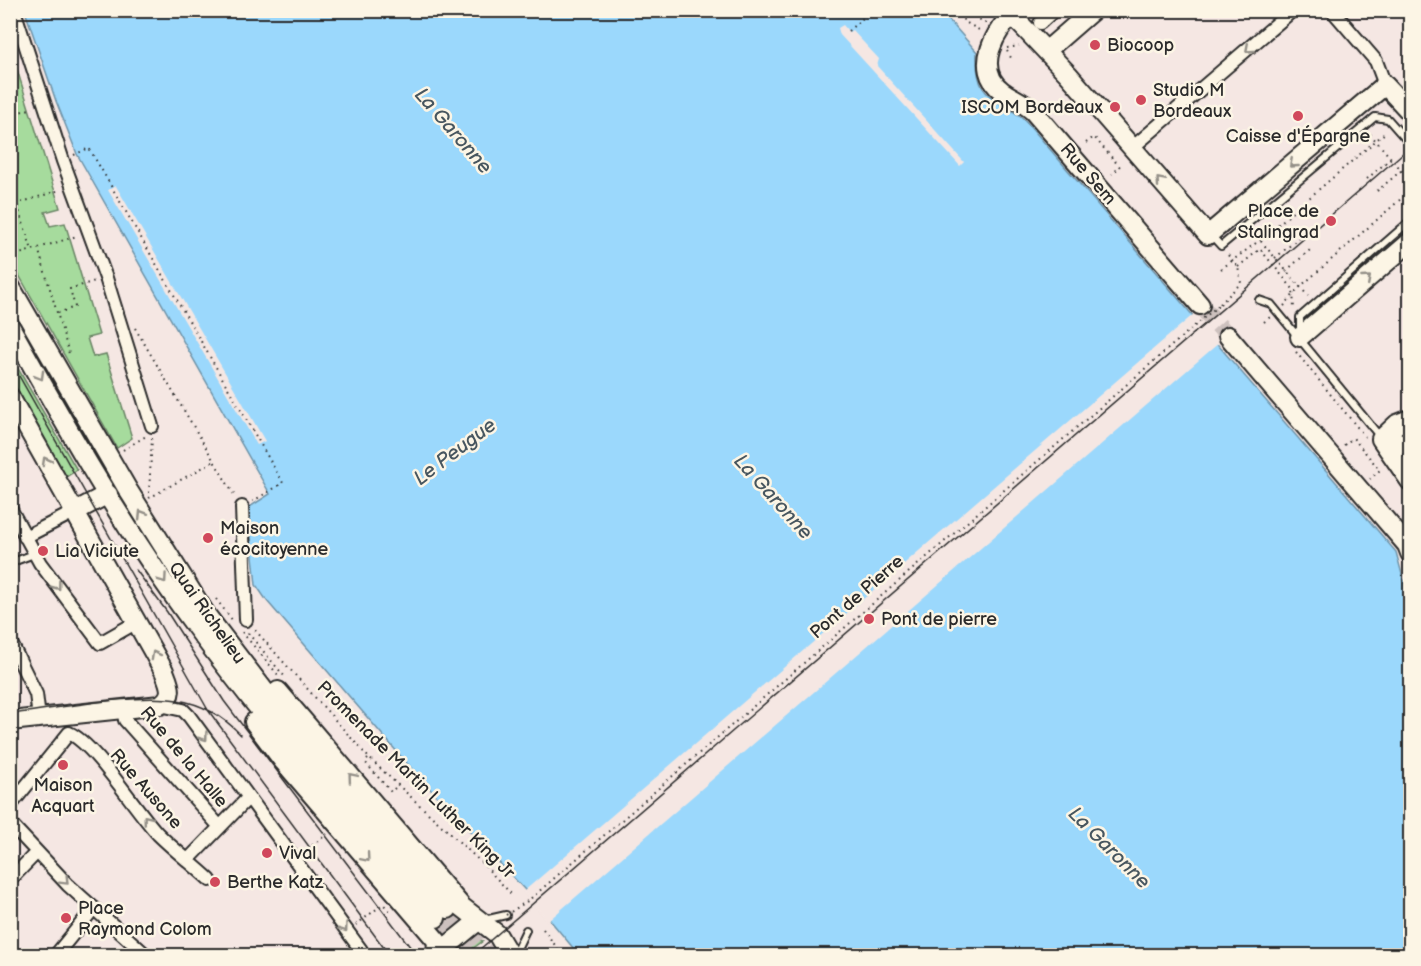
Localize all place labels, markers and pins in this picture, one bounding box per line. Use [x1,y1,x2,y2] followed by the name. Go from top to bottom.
[1107,35,1174,56] place label: Biocoop
[1088,38,1102,52] marker: Biocoop
[1153,80,1232,122] place label: Studio M Bordeaux
[1134,93,1148,107] marker: Studio M Bordeaux
[961,97,1104,118] place label: ISCOM Bordeaux
[1108,100,1122,114] marker: ISCOM Bordeaux
[1291,109,1305,123] marker: Caisse d'Épargne
[1226,124,1370,147] place label: Caisse d'Épargne
[1238,201,1319,243] place label: Place de Stalingrad
[1324,214,1338,228] marker: Place de Stalingrad
[220,518,328,560] place label: Maison écocitoyenne
[201,531,215,545] marker: Maison écocitoyenne
[55,541,139,562] place label: Lia Viciute
[36,544,50,558] marker: Lia Viciute
[881,609,997,630] place label: Pont de pierre
[862,612,876,626] marker: Pont de pierre
[56,758,70,772] marker: Maison Acquart
[31,775,95,817] place label: Maison Acquart
[279,843,316,864] place label: Vival
[260,846,274,860] marker: Vival
[227,872,324,893] place label: Berthe Katz
[208,875,222,889] marker: Berthe Katz
[78,898,212,940] place label: Place Raymond Colom
[59,911,73,925] marker: Place Raymond Colom

